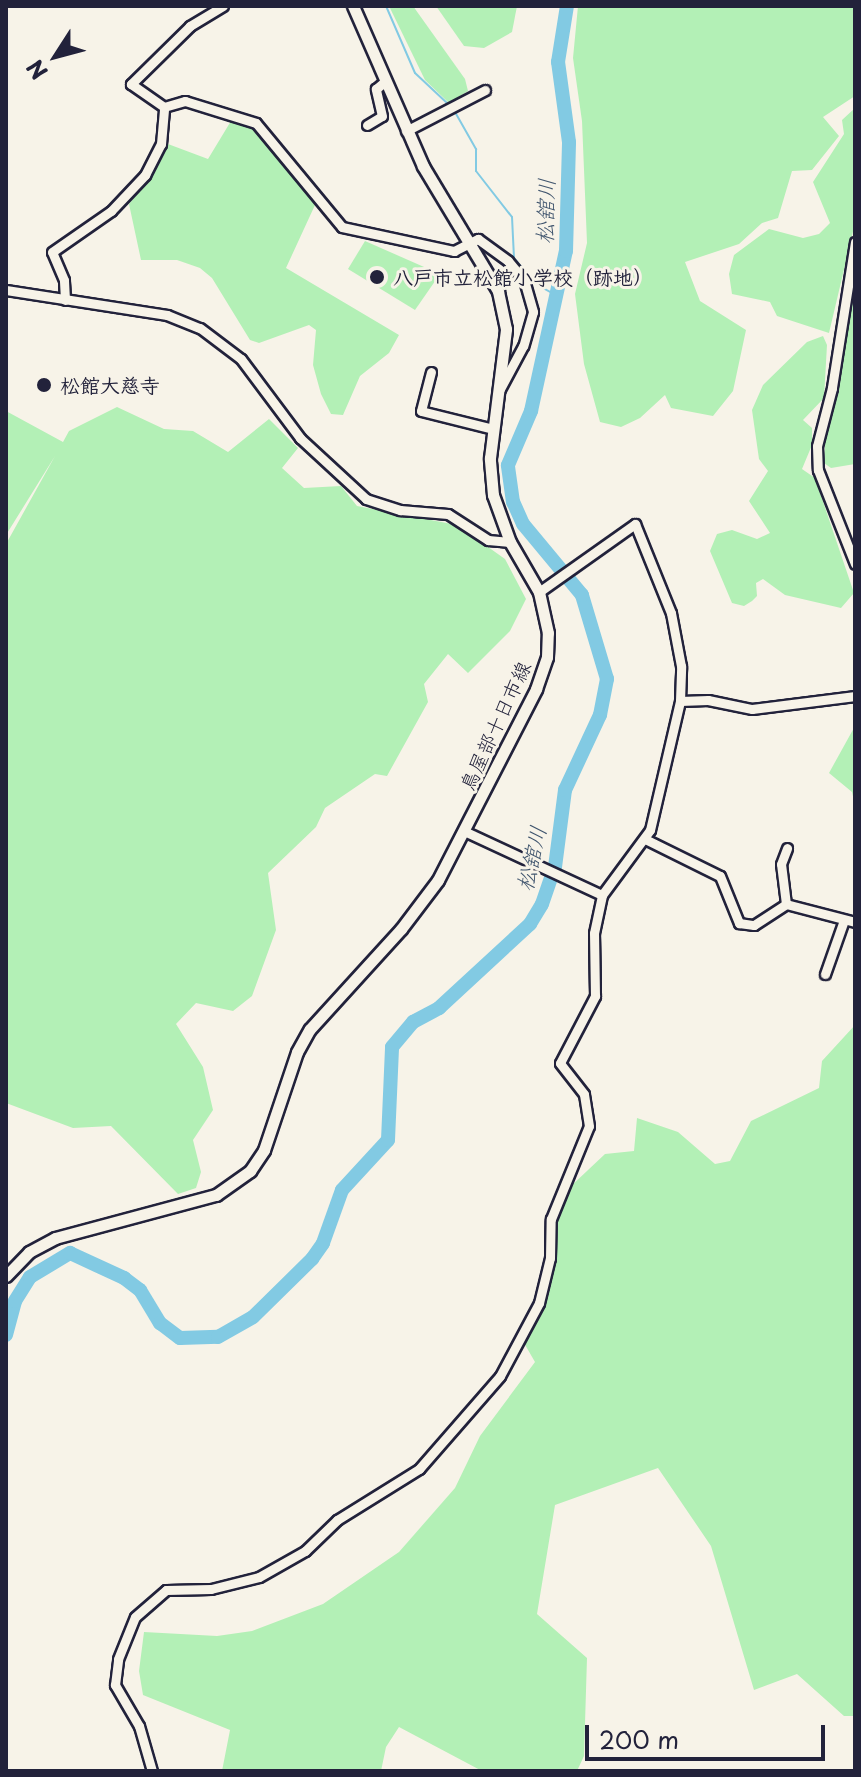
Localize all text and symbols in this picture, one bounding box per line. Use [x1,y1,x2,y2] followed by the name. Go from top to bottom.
[16,16,96,96] north arrow
[18,54,55,87] text: N
[530,178,558,244] water label: 松舘川
[393,265,653,289] place label: 八戸市立松館小学校（跡地）
[368,268,386,286] marker: 八戸市立松館小学校（跡地）
[60,373,160,397] place label: 松館大慈寺
[35,376,53,394] marker: 松館大慈寺
[455,657,535,795] street label: 鳥屋部十日市線
[510,823,550,893] water label: 松舘川
[589,1709,829,1759] scale bar
[599,1721,679,1757] text: 200 m

